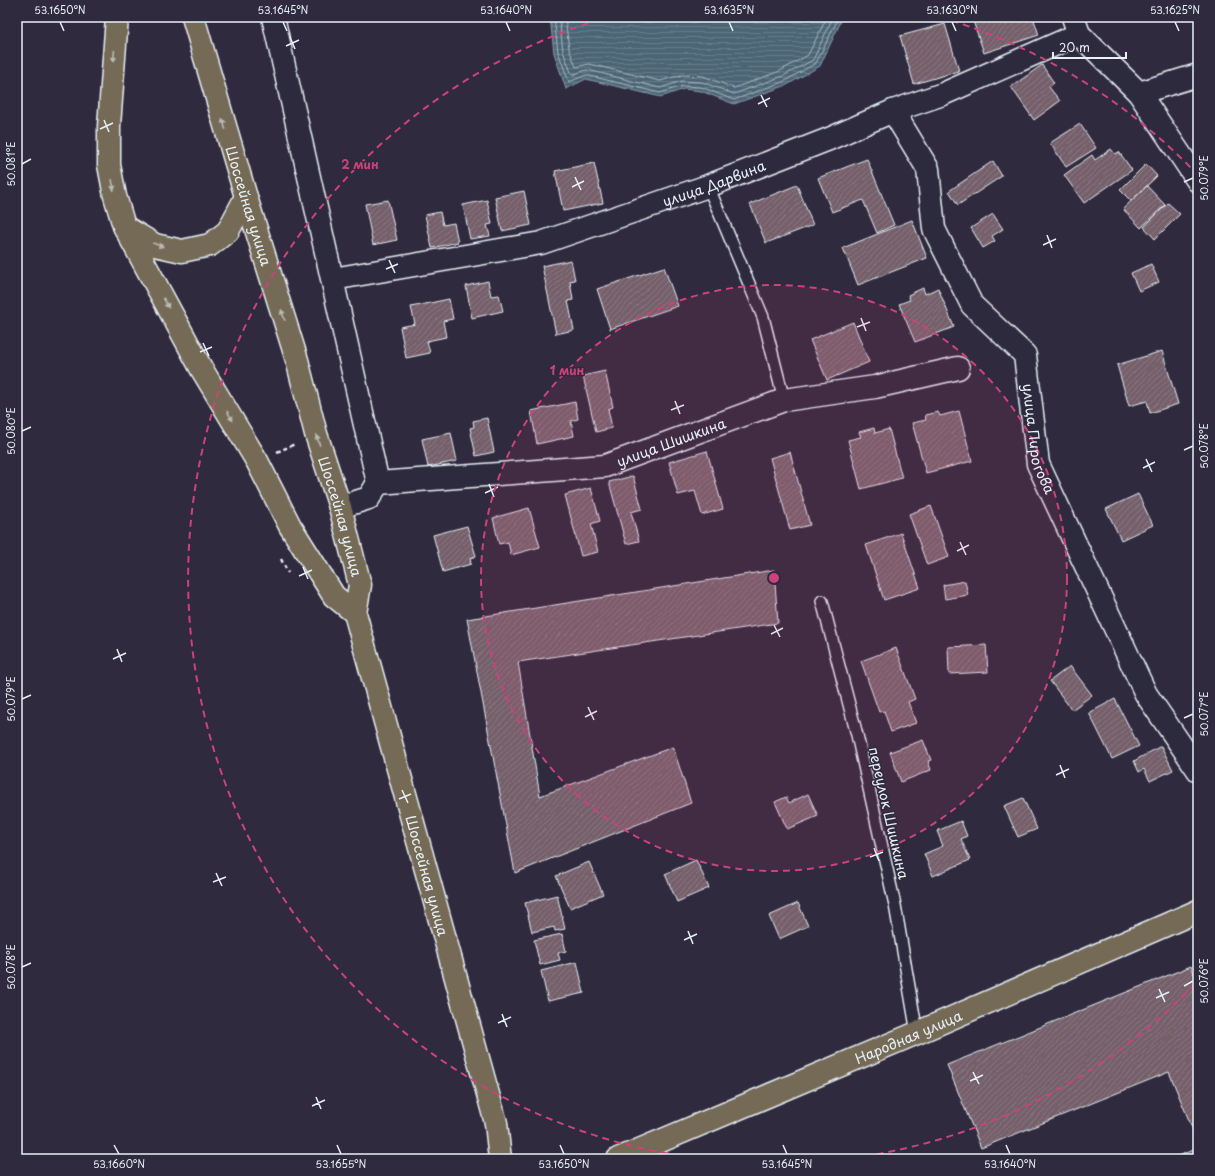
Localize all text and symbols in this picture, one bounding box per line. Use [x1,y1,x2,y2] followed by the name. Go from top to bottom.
[34,2,86,17] text: 53.1650°N
[258,2,309,17] text: 53.1645°N
[480,2,532,17] text: 53.1640°N
[704,2,755,17] text: 53.1635°N
[926,2,978,17] text: 53.1630°N
[1150,2,1200,17] text: 53.1625°N
[1053,34,1126,60] scale bar
[1059,38,1090,56] text: 20 m
[111,50,118,62] one-way arrow
[221,118,227,130] one-way arrow
[3,142,18,187] text: 50.081°E
[221,143,277,269] street label: Шоссейная улица
[659,154,768,211] street label: улица Дарвина
[341,155,379,173] text: 2 мин
[1196,155,1211,201] text: 50.079°E
[110,179,116,192] one-way arrow
[153,242,165,248] one-way arrow
[163,297,169,309] one-way arrow
[280,309,286,321] one-way arrow
[550,361,585,379] text: 1 мин
[1018,382,1061,497] street label: улица Пирогова
[3,407,18,455] text: 50.080°E
[226,410,233,422] one-way arrow
[613,412,729,471] street label: улица Шишкина
[1196,423,1211,469] text: 50.078°E
[315,434,321,446] one-way arrow
[314,454,368,579] street label: Шоссейная улица
[767,571,781,585] centre of rings
[3,676,18,722] text: 50.079°E
[1196,691,1211,737] text: 50.077°E
[864,745,914,881] street label: переулок Шишкина
[401,813,454,938] street label: Шоссейная улица
[3,944,18,990] text: 50.078°E
[1196,958,1211,1004] text: 50.076°E
[851,1004,965,1069] street label: Народная улица
[93,1156,145,1171] text: 53.1660°N
[316,1156,367,1171] text: 53.1655°N
[538,1156,590,1171] text: 53.1650°N
[762,1156,813,1171] text: 53.1645°N
[984,1156,1036,1171] text: 53.1640°N

